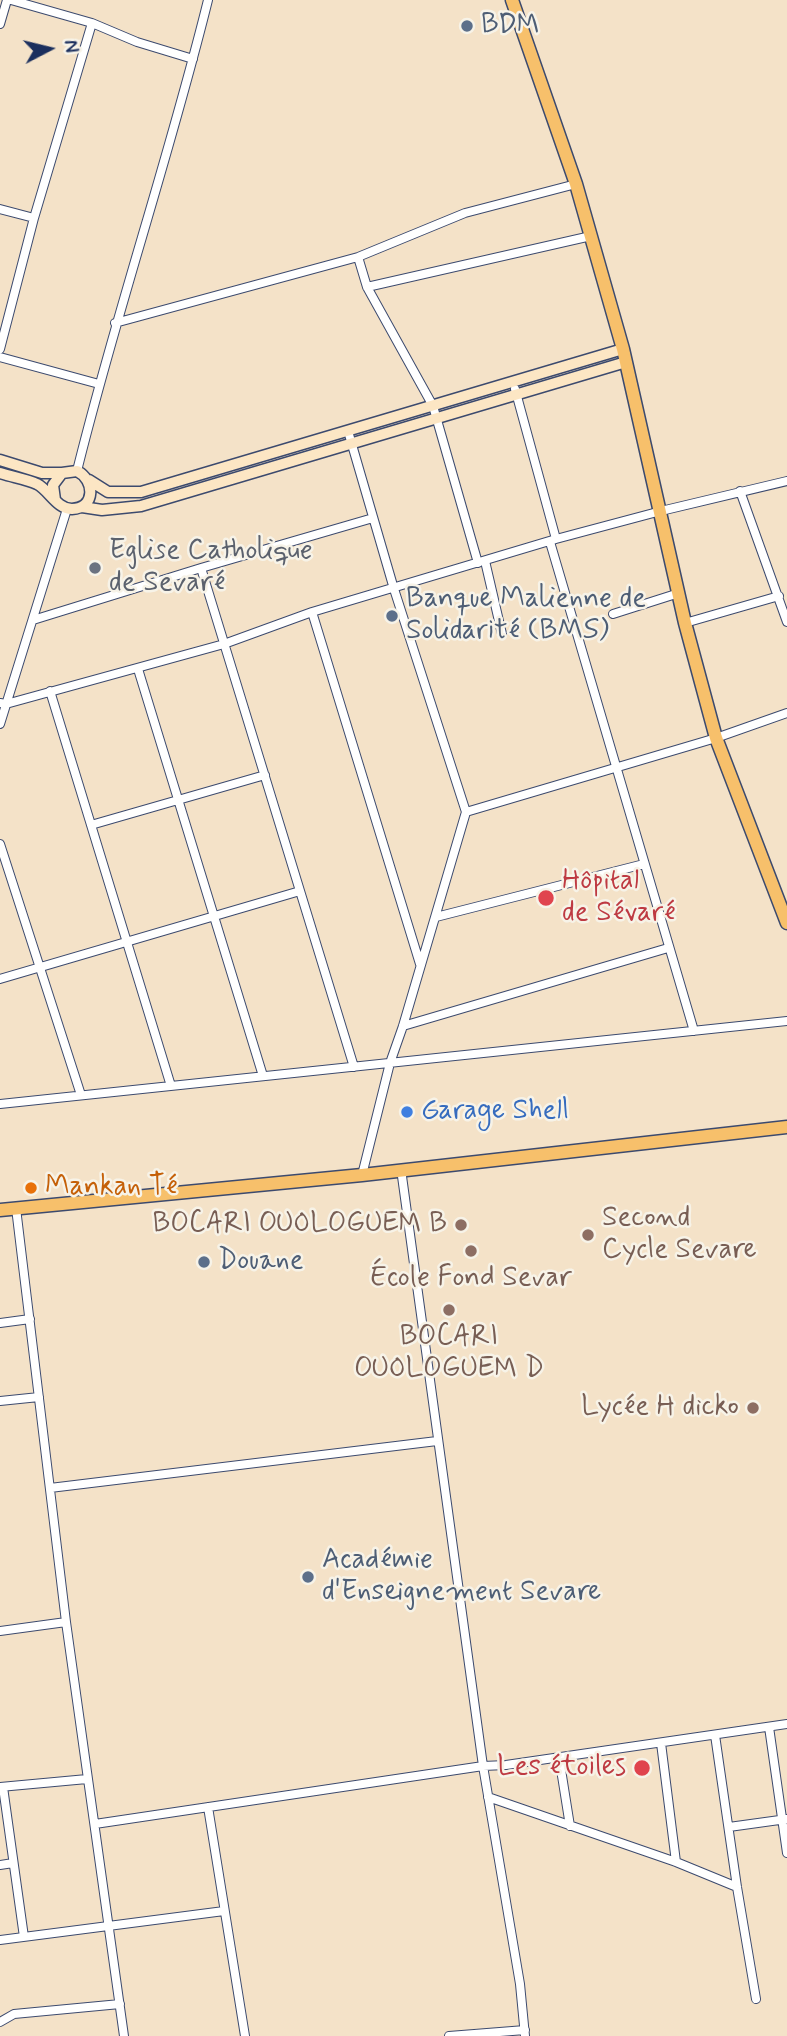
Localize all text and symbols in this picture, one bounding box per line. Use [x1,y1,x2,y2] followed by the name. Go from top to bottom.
[481,9,540,43] place label: BDM
[14,14,84,84] north arrow
[459,18,475,34] marker: BDM
[57,39,84,54] text: N
[109,535,313,601] place label: Eglise Catholique de Sevaré
[87,560,103,576] marker: Eglise Catholique de Sevaré
[406,583,646,649] place label: Banque Malienne de Solidarité (BMS)
[384,608,400,624] marker: Banque Malienne de Solidarité (BMS)
[562,865,676,931] place label: Hôpital de Sévaré
[536,888,556,908] marker: Hôpital de Sévaré
[421,1095,569,1129] place label: Garage Shell
[399,1104,415,1120] marker: Garage Shell
[45,1171,177,1205] place label: Mankan Té
[23,1180,39,1196] marker: Mankan Té
[602,1202,757,1268] place label: Second Cycle Sevare
[152,1208,447,1242] place label: BOCARI OUOLOGUEM B
[453,1217,469,1233] marker: BOCARI OUOLOGUEM B
[580,1227,596,1243] marker: Second Cycle Sevare
[463,1243,479,1259] marker: École Fond Sevar
[218,1245,304,1279] place label: Douane
[196,1254,212,1270] marker: Douane
[370,1262,572,1296] place label: École Fond Sevar
[441,1302,457,1318] marker: BOCARI OUOLOGUEM D
[354,1321,544,1387] place label: BOCARI OUOLOGUEM D
[581,1391,739,1425] place label: Lycée H dicko
[745,1400,761,1416] marker: Lycée H dicko
[322,1544,601,1610] place label: Académie d'Enseignement Sevare
[300,1569,316,1585] marker: Académie d'Enseignement Sevare
[497,1751,626,1785] place label: Les étoiles
[632,1758,652,1778] marker: Les étoiles

